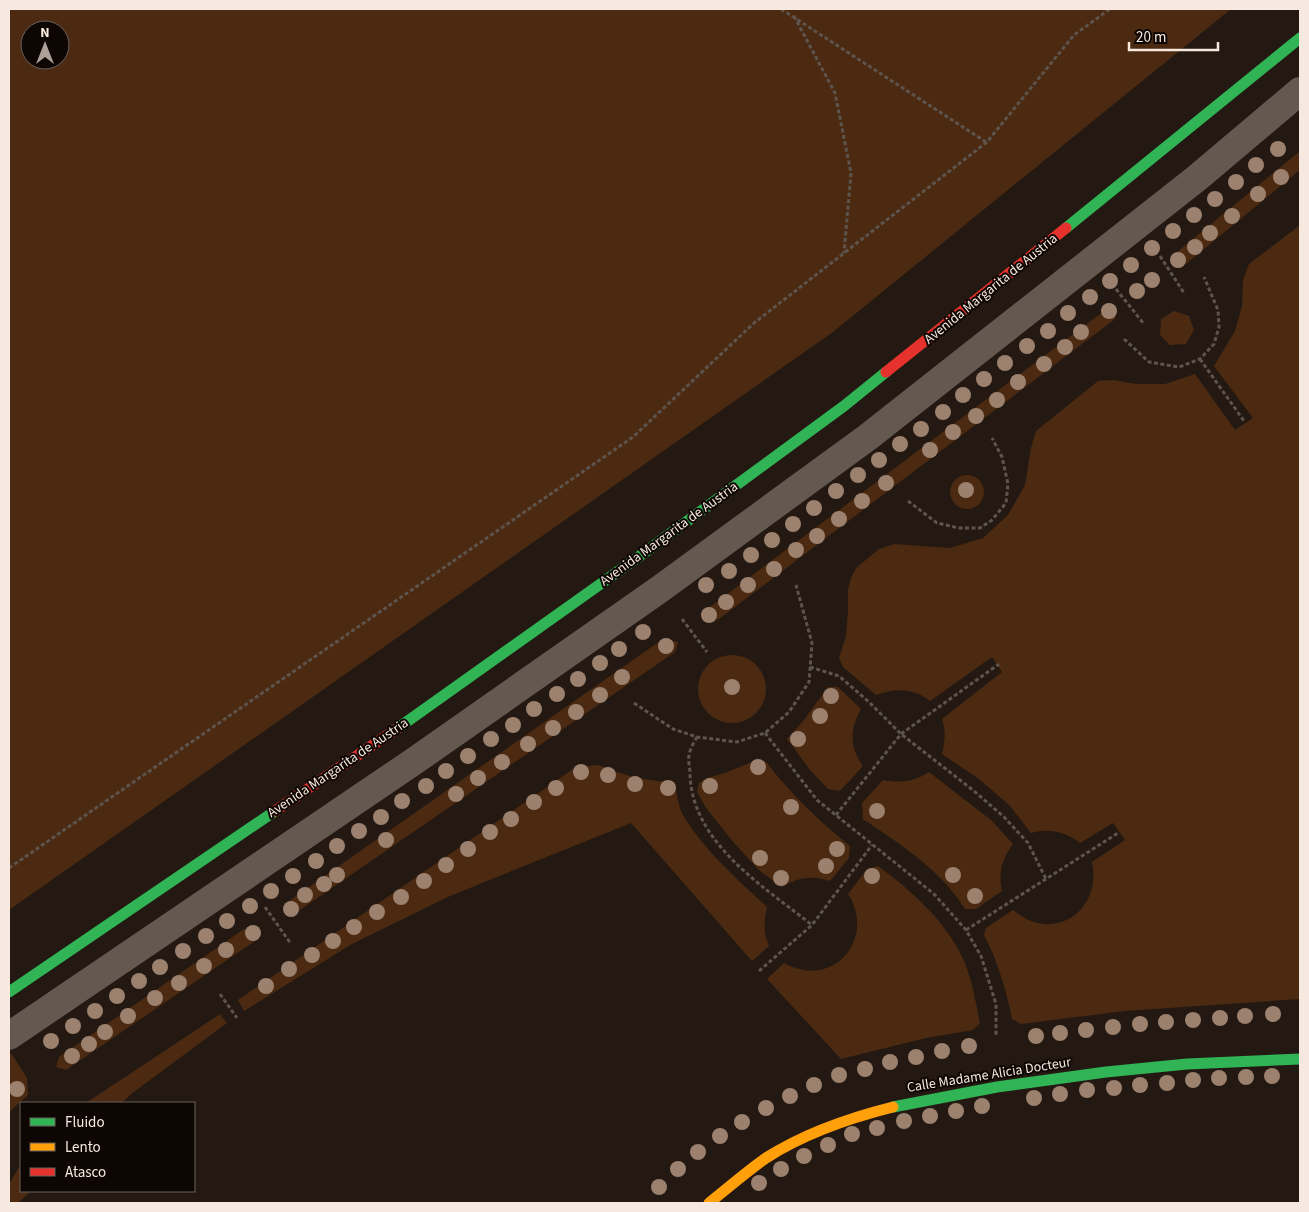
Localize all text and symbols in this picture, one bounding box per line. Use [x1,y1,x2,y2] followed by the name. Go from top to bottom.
[20,20,70,70] north arrow
[1129,20,1218,52] scale bar
[40,23,50,43] text: N
[1136,27,1166,48] text: 20 m
[920,229,1062,349] street label: Avenida Margarita de Austria
[596,477,742,591] street label: Avenida Margarita de Austria
[263,713,413,823] street label: Avenida Margarita de Austria
[905,1052,1073,1098] street label: Calle Madame Alicia Docteur
[20,1102,195,1192] legend
[65,1112,105,1133] text: Fluido
[65,1137,101,1158] text: Lento
[65,1162,106,1183] text: Atasco

